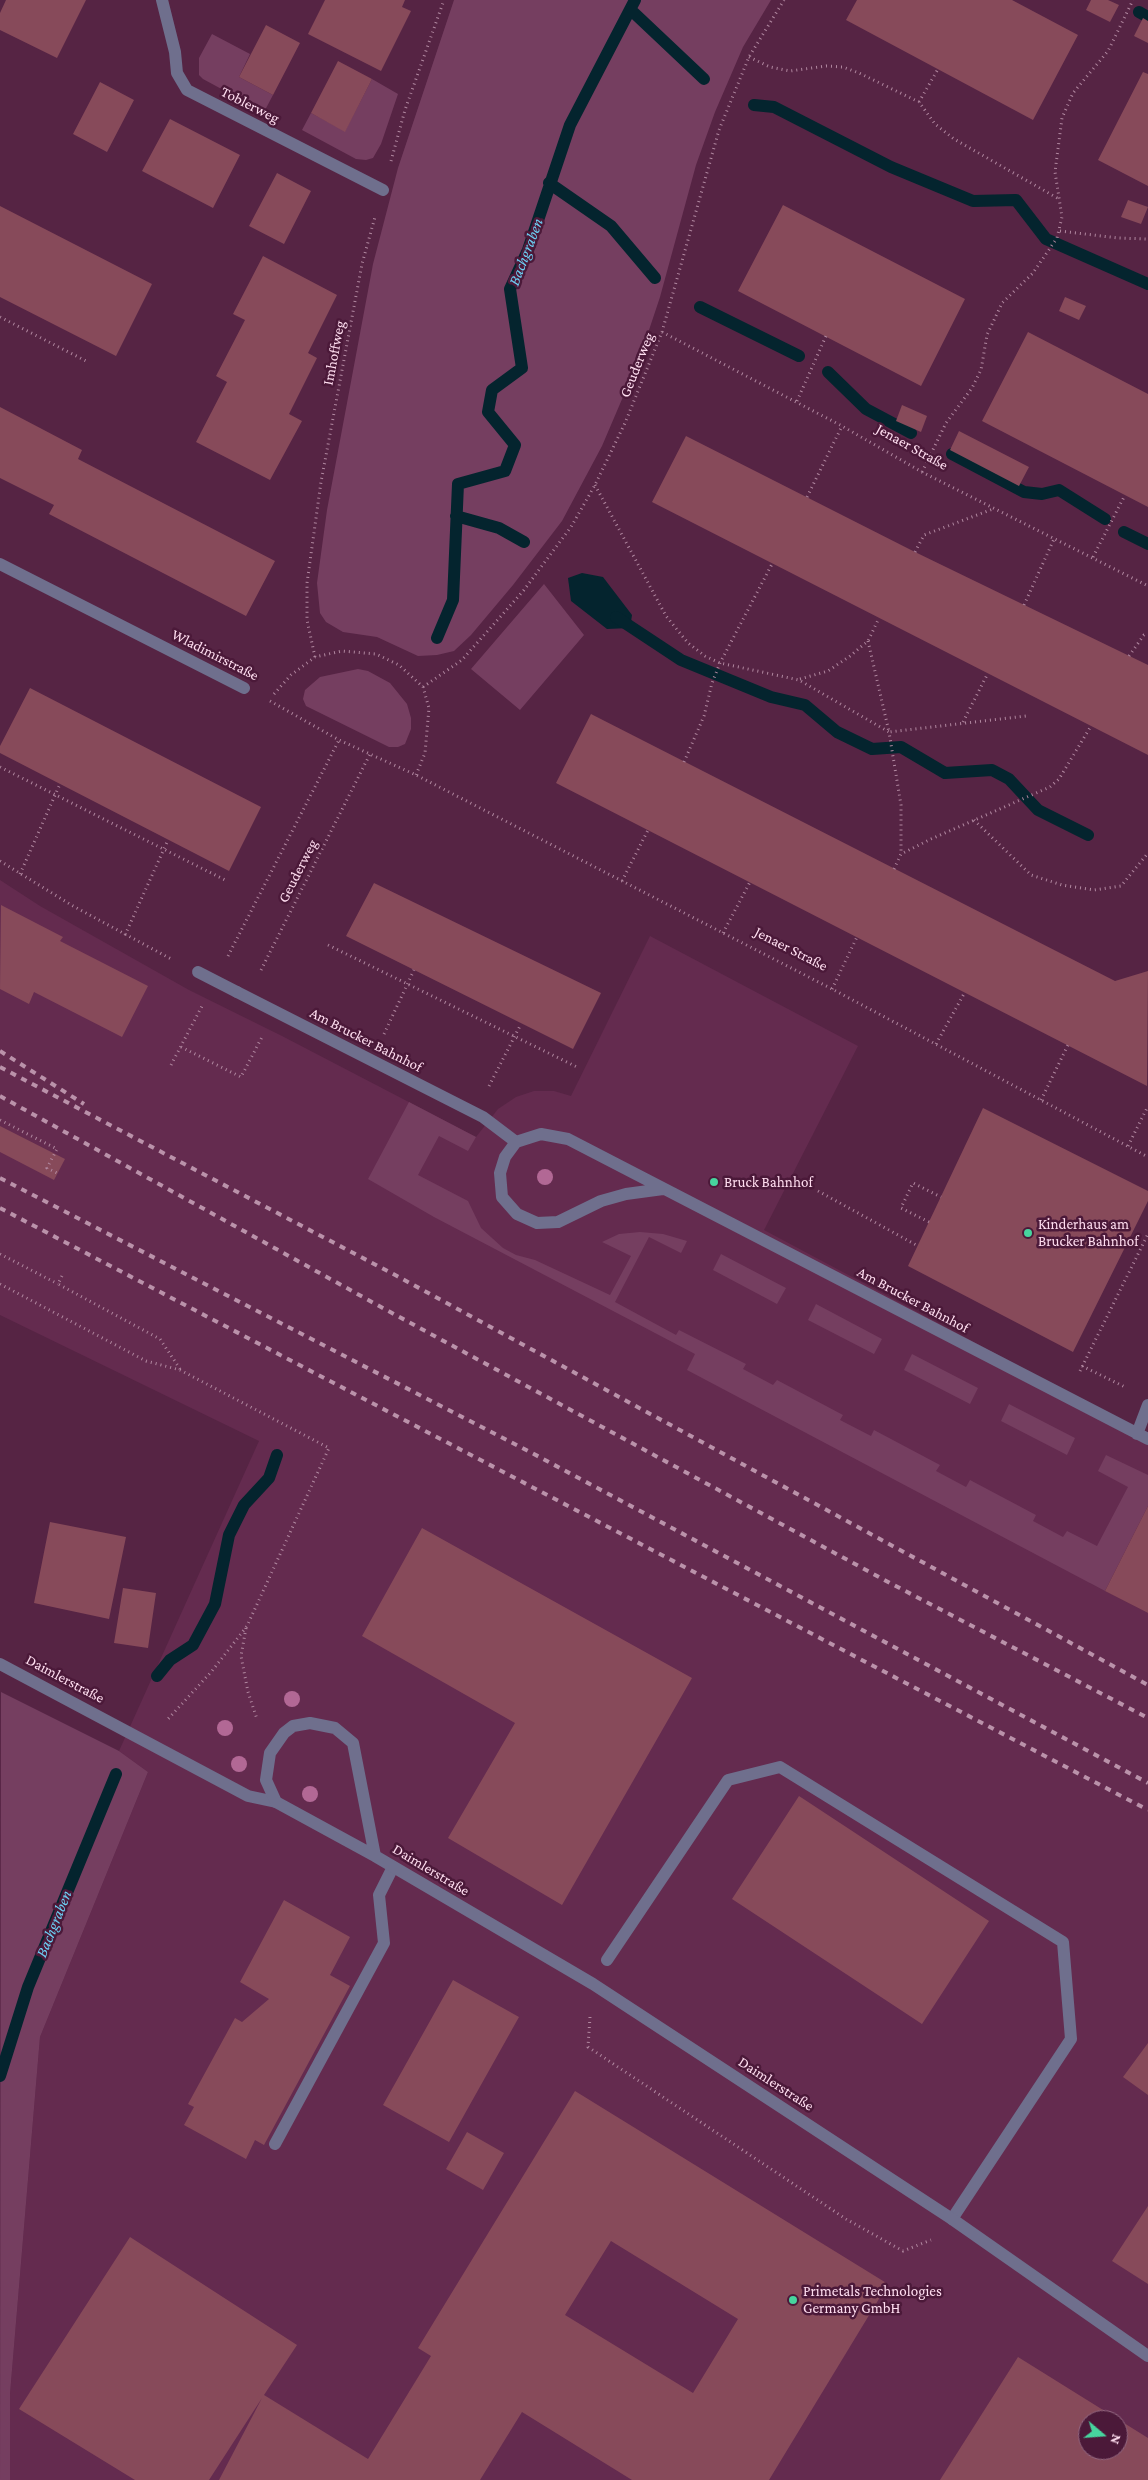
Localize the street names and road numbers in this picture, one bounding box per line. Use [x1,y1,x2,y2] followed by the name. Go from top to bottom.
[218,83,282,127] street label: Toblerweg
[319,319,349,387] street label: Imhoffweg
[616,330,658,400] street label: Geuderweg
[873,420,951,474] street label: Jenaer Straße
[168,625,262,685] street label: Wladimirstraße
[274,836,322,906] street label: Geuderweg
[751,923,831,975] street label: Jenaer Straße
[307,1004,425,1076] street label: Am Brucker Bahnhof
[854,1263,972,1337] street label: Am Brucker Bahnhof
[23,1651,107,1707] street label: Daimlerstraße
[389,1840,473,1900] street label: Daimlerstraße
[735,2053,817,2115] street label: Daimlerstraße

